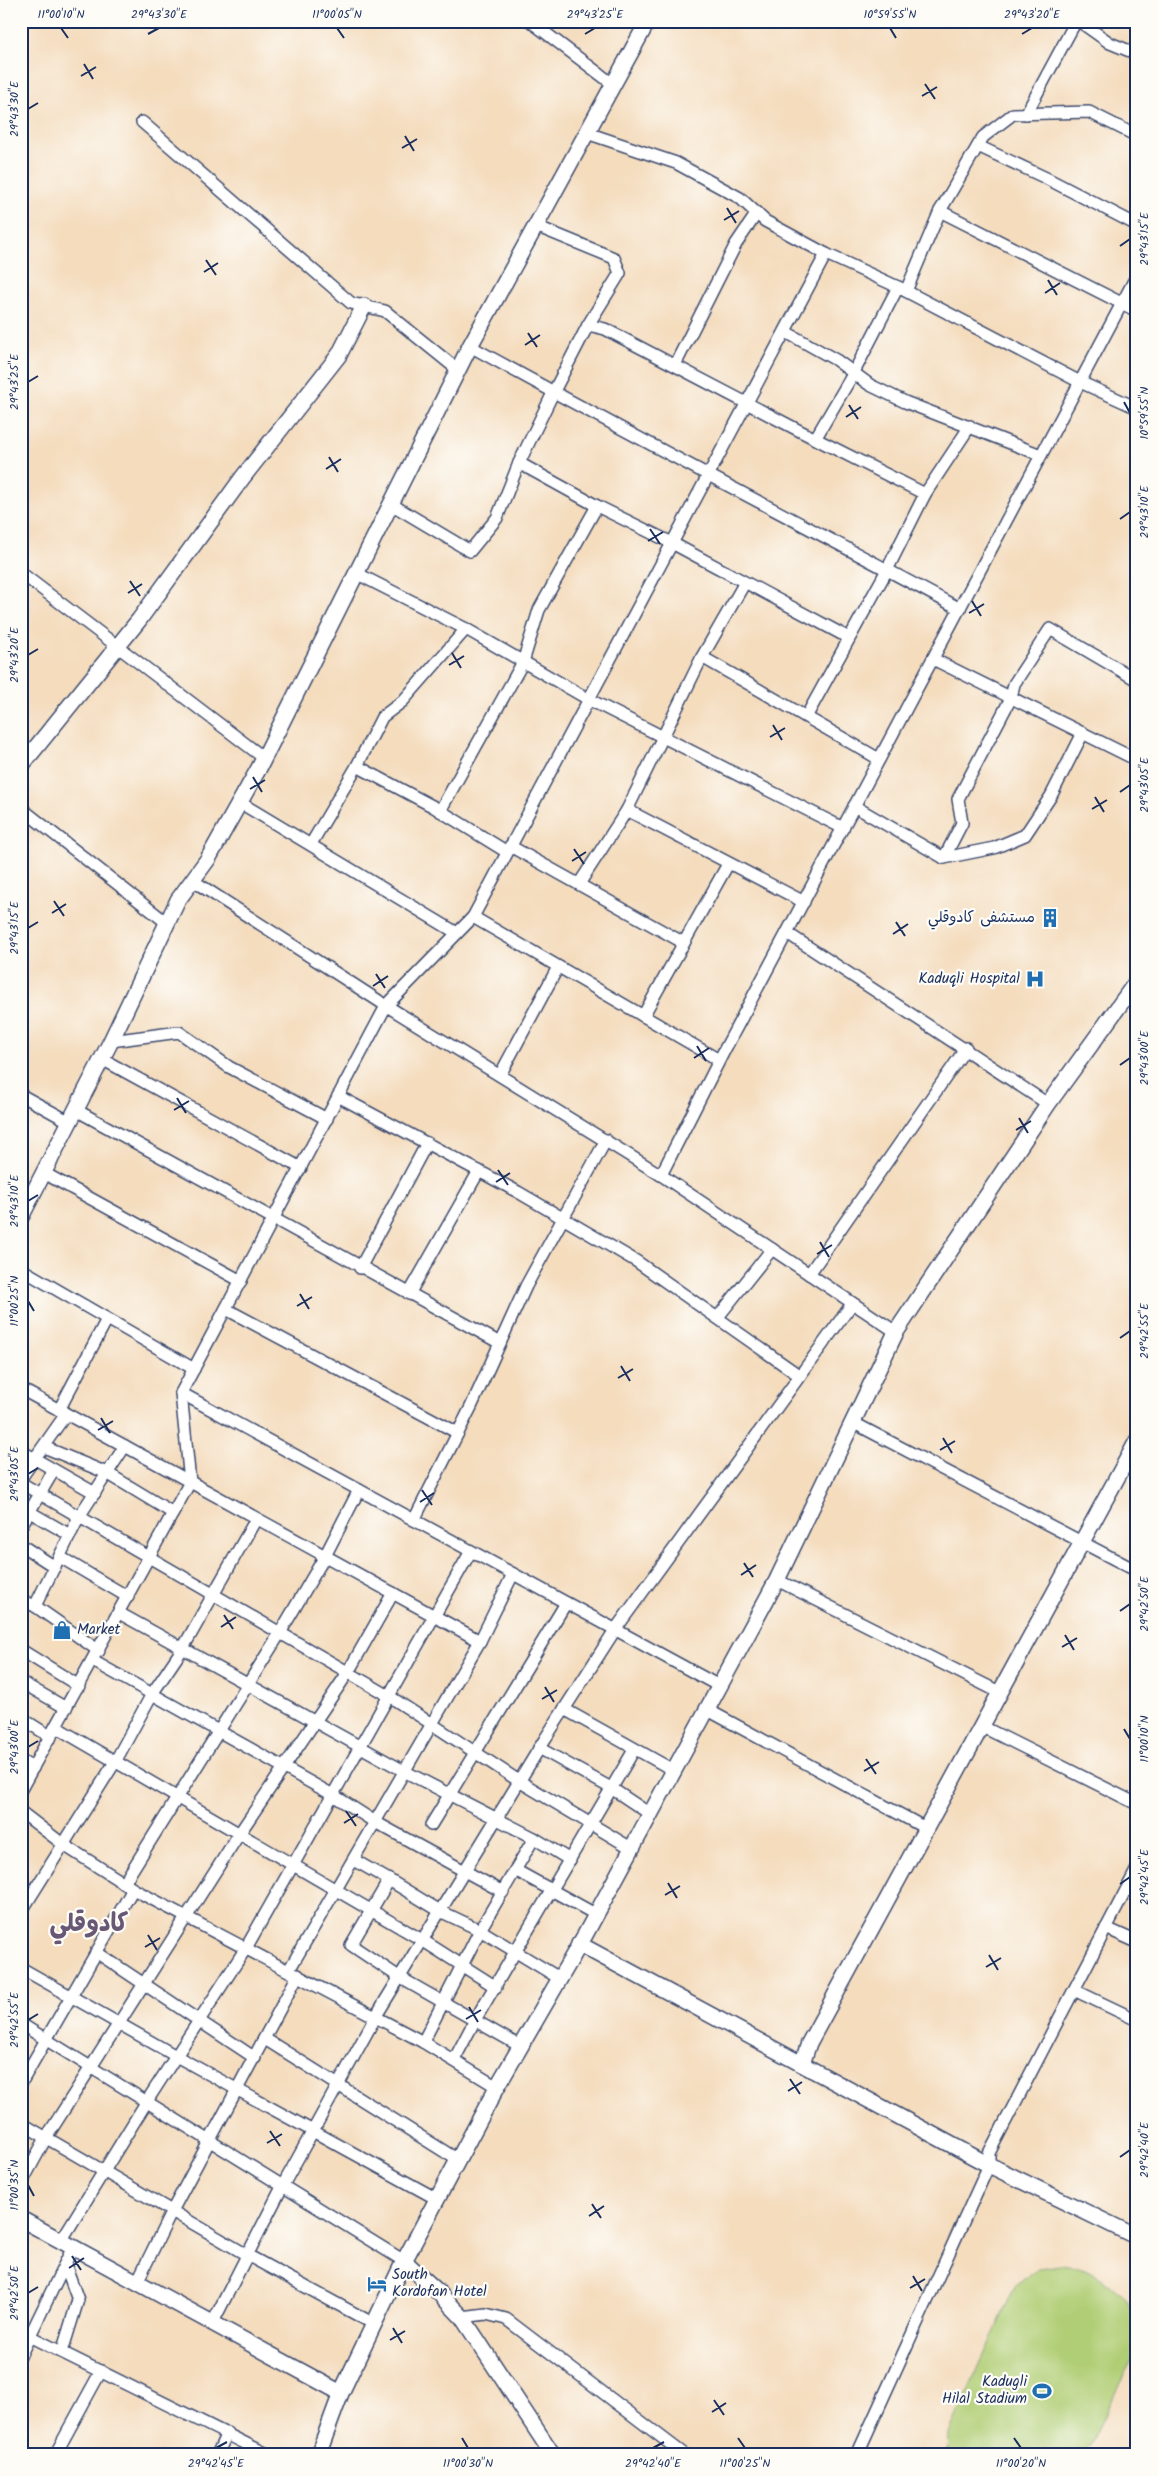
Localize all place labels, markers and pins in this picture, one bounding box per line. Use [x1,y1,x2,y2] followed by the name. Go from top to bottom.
[928,906,1035,930] place label: مستشفى كادوقلي
[1039,907,1061,929] building icon: مستشفى كادوقلي
[919,967,1020,991] place label: Kaduqli Hospital
[1024,968,1046,990] hospital icon: Kaduqli Hospital
[77,1618,121,1642] place label: Market
[51,1619,73,1641] shop icon: Market
[392,2263,487,2304] place label: South Kordofan Hotel
[366,2273,388,2295] hotel icon: South Kordofan Hotel
[942,2370,1028,2411] place label: Kadugli Hilal Stadium
[1031,2380,1053,2402] sports icon: Kadugli Hilal Stadium

